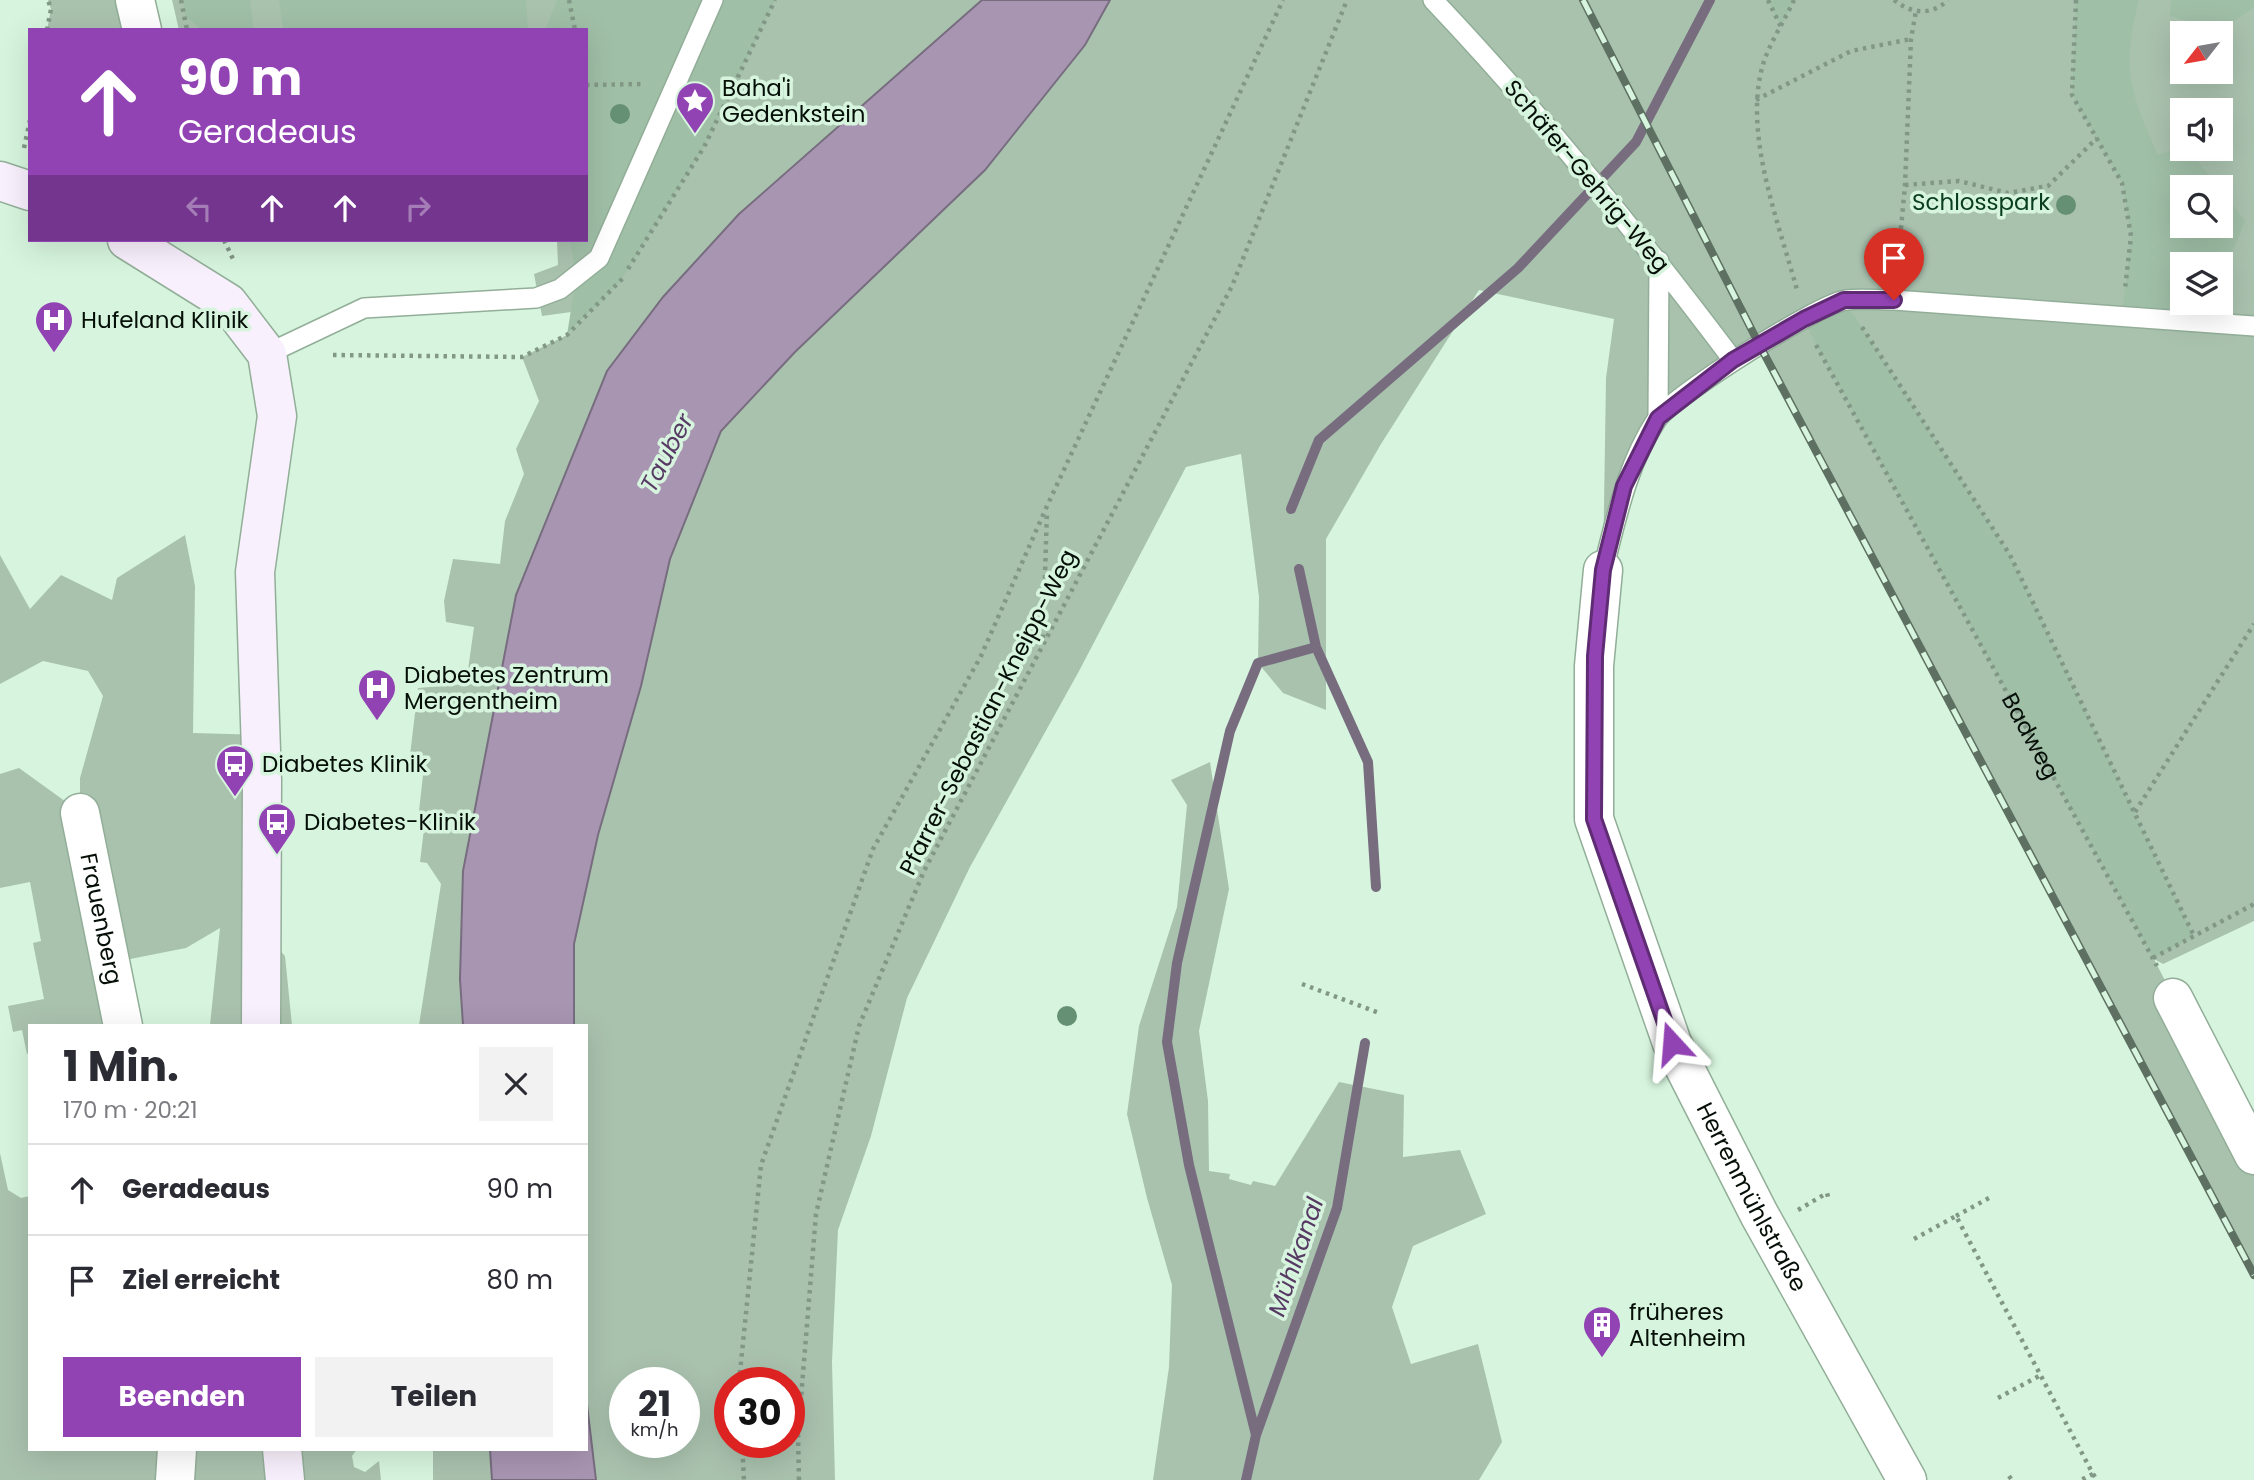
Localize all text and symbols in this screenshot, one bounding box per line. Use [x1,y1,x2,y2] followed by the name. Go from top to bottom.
[2170,21,2233,84] north arrow
[2170,21,2233,315] map controls
[178,44,302,112] text: 90 m
[63,56,154,147] icon: ahead
[722,72,866,130] place label: Baha'i Gedenkstein
[1497,73,1677,279] street label: Schäfer-Gehrig-Weg
[674,80,716,135] place icon: Baha'i Gedenkstein
[2170,98,2233,161] button: sound
[178,109,357,154] text: Geradeaus
[2170,175,2233,238] button: search
[1912,186,2050,218] park label: Schlosspark
[180,189,218,227] icon: left
[253,189,291,227] icon: ahead
[326,189,364,227] icon: ahead
[399,189,437,227] icon: right
[1864,228,1924,300] pin
[1875,239,1913,277] icon: arrive
[2170,252,2233,315] button: layers
[33,299,75,354] hospital icon: Hufeland Klinik
[81,304,249,336] place label: Hufeland Klinik
[632,407,701,498] water label: Tauber
[892,544,1084,880] street label: Pfarrer-Sebastian-Kneipp-Weg
[404,659,609,717] place label: Diabetes Zentrum Mergentheim
[356,667,398,722] hospital icon: Diabetes Zentrum Mergentheim
[1994,687,2067,785] street label: Badweg
[214,743,256,798] bus stop icon: Diabetes Klinik
[262,748,428,780] place label: Diabetes Klinik
[256,801,298,856] bus stop icon: Diabetes-Klinik
[304,806,476,838] place label: Diabetes-Klinik
[72,850,130,987] street label: Frauenberg
[1635,1006,1709,1080] position arrow
[63,1037,179,1096] text: 1 Min.
[479,1047,553,1121] button: close
[63,1094,198,1126] text: 170 m · 20:21
[1689,1097,1815,1297] street label: Herrenmühlstraße
[63,1171,101,1209] icon: ahead
[122,1171,270,1207] text: Geradeaus
[487,1171,553,1207] text: 90 m
[1260,1193,1331,1321] water label: Mühlkanal
[63,1262,101,1300] icon: arrive
[122,1262,280,1298] text: Ziel erreicht
[487,1262,553,1298] text: 80 m
[1629,1296,1746,1354] place label: früheres Altenheim
[1581,1304,1623,1359] building icon: früheres Altenheim
[63,1357,301,1437] button: Beenden
[315,1357,553,1437] button: Teilen
[714,1367,805,1458] speed limit sign: 30
[638,1379,671,1428] text: 21
[631,1417,678,1442] text: km/h

